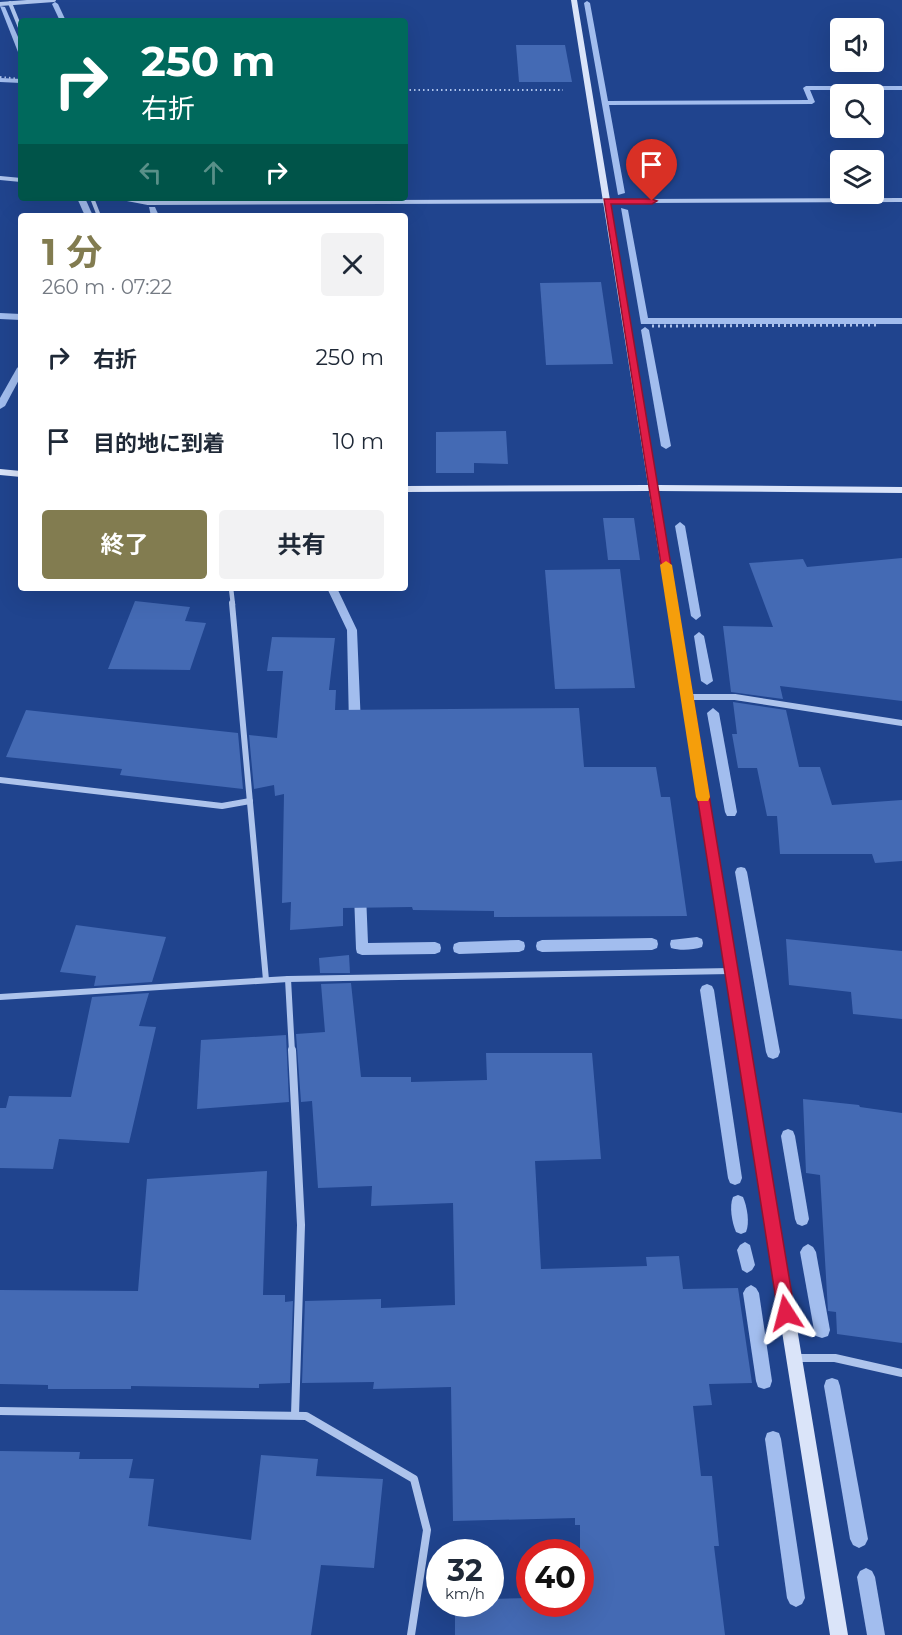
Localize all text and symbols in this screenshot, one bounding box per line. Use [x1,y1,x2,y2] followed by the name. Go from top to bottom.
[830,18,884,204] map controls
[830,18,884,72] button: sound
[141,35,275,87] text: 250 m
[42,42,120,120] icon: right
[830,84,884,138] button: search
[141,92,195,125] text: 右折
[626,139,677,201] pin
[635,148,668,181] icon: arrive
[830,150,884,204] button: layers
[134,156,167,189] icon: left
[197,156,230,189] icon: ahead
[260,156,293,189] icon: right
[42,230,102,274] text: 1 分
[321,233,384,296] button: close
[42,275,172,299] text: 260 m · 07:22
[42,341,75,374] icon: right
[315,344,384,371] text: 250 m
[93,346,137,373] text: 右折
[42,425,75,458] icon: arrive
[332,428,384,455] text: 10 m
[93,430,225,457] text: 目的地に到着
[42,510,207,579] button: 終了
[219,510,384,579] button: 共有
[754,1281,818,1345] position arrow
[516,1539,594,1617] speed limit sign: 40
[447,1552,483,1589] text: 32
[445,1584,485,1603] text: km/h

